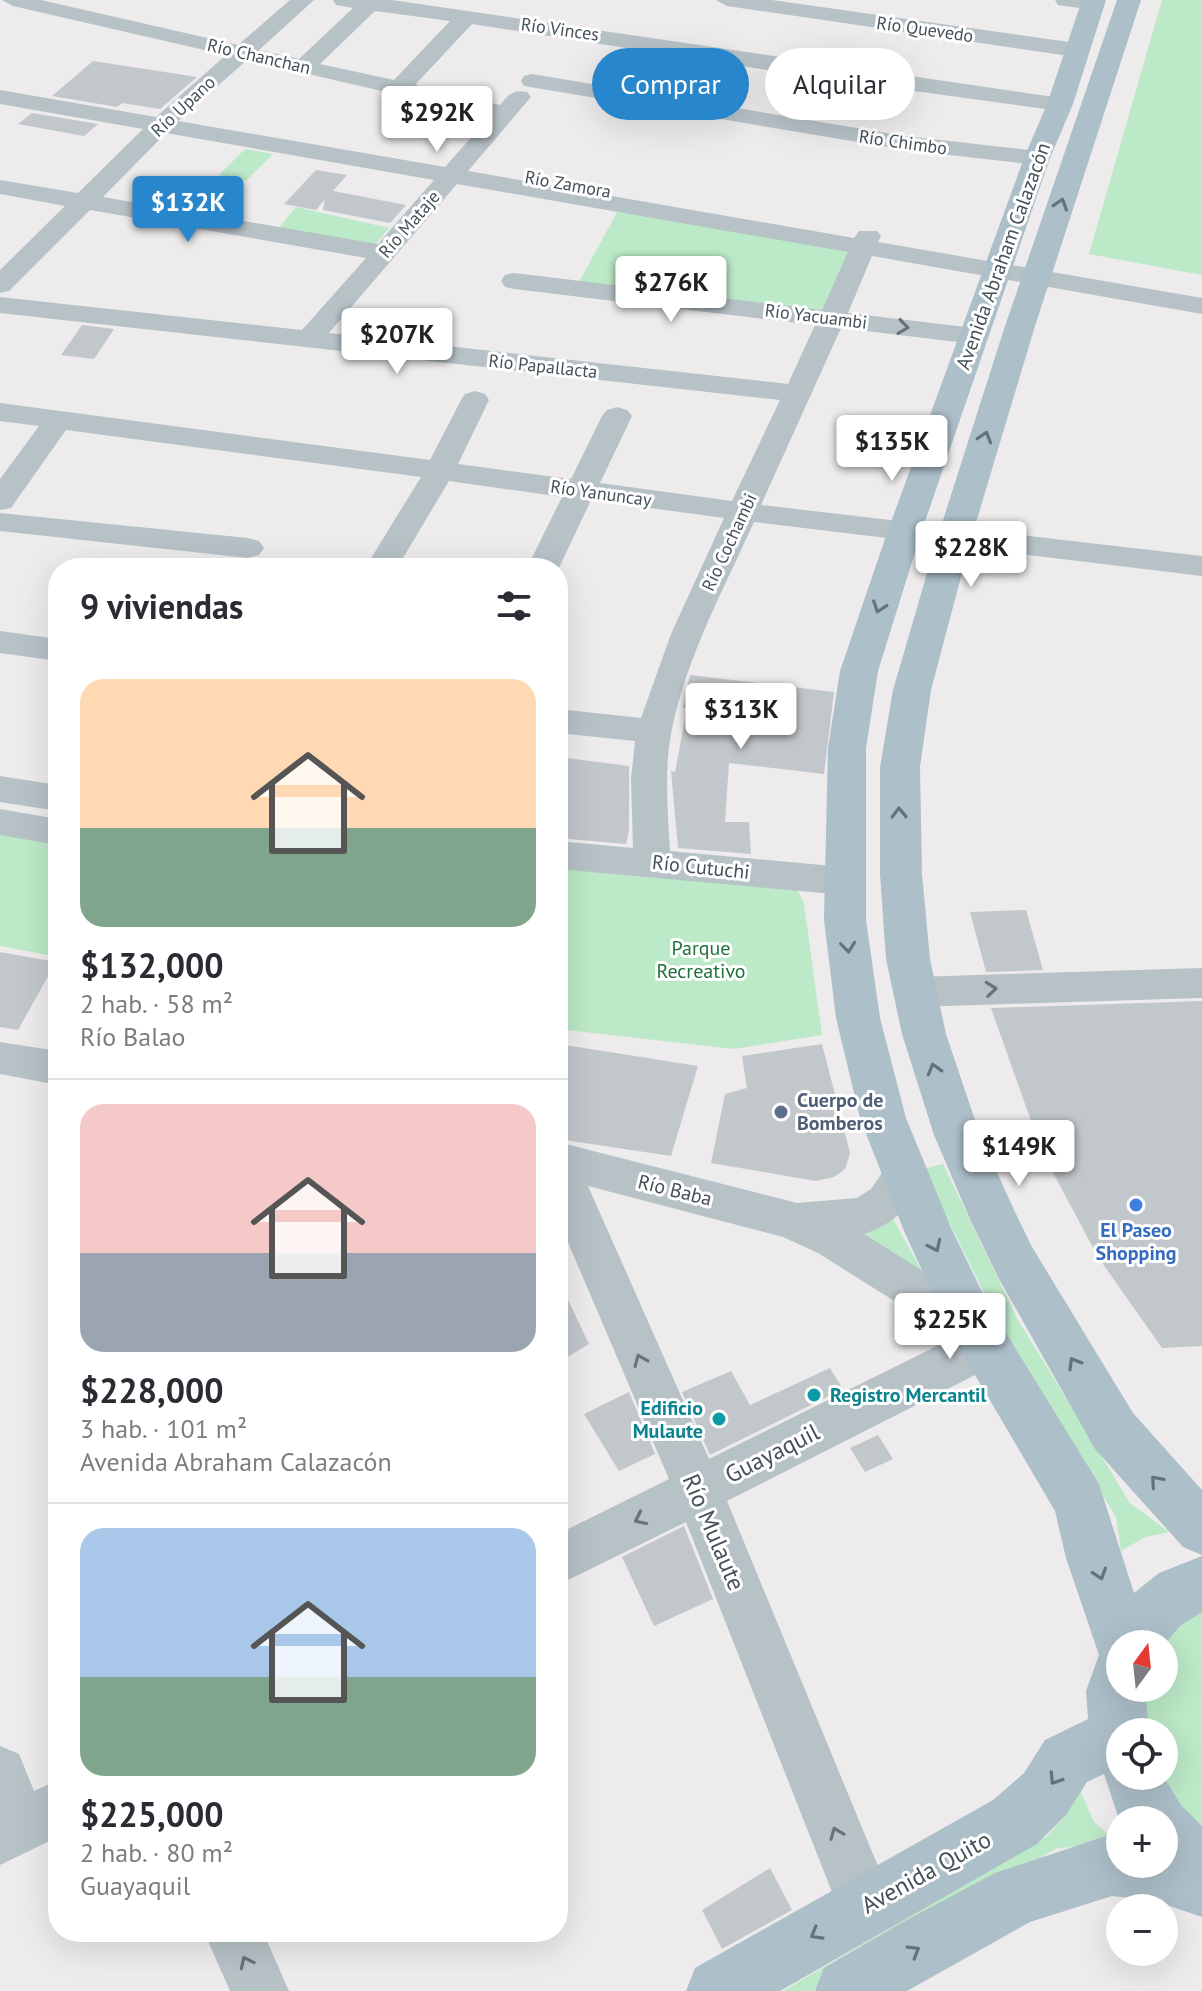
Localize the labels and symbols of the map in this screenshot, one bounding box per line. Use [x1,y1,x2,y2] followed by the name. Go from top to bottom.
[875,11,975,47] street label: Río Quevedo
[519,12,601,46] street label: Río Vinces
[205,33,313,79] street label: Río Chanchan
[146,70,220,142] street label: Río Upano
[381,86,493,154] pin: $292K
[857,124,949,160] street label: Río Chimbo
[950,139,1056,373] street label: Avenida Abraham Calazacón
[523,165,613,203] street label: Río Zamora
[132,176,244,244] pin: $132K
[373,186,445,262] street label: Río Mataje
[1051,198,1067,212] one-way arrow
[615,256,727,324] pin: $276K
[764,298,868,334] street label: Río Yacuambi
[341,308,453,376] pin: $207K
[897,318,910,335] one-way arrow
[487,349,599,383] street label: Río Papallacta
[836,415,948,483] pin: $135K
[976,431,992,445] one-way arrow
[549,475,654,512] street label: Río Yanuncay
[696,489,762,595] street label: Río Cochambi
[915,521,1027,589] pin: $228K
[872,599,888,613] one-way arrow
[685,683,797,751] pin: $313K
[891,806,908,819] one-way arrow
[651,849,751,885] street label: Río Cutuchi
[656,935,746,984] park label: Parque Recreativo
[840,941,857,954] one-way arrow
[985,981,998,998] one-way arrow
[927,1063,943,1077] one-way arrow
[797,1087,883,1136] place label: Cuerpo de Bomberos
[772,1103,790,1121] marker: Cuerpo de Bomberos
[963,1120,1075,1188] pin: $149K
[635,1168,715,1212] street label: Río Baba
[1127,1196,1145,1214] marker: El Paseo Shopping
[1096,1217,1176,1266] place label: El Paseo Shopping
[926,1238,942,1253] one-way arrow
[894,1293,1006,1361] pin: $225K
[633,1354,649,1368] one-way arrow
[1069,1358,1084,1372] one-way arrow
[830,1382,986,1408] place label: Registro Mercantil
[805,1386,823,1404] marker: Registro Mercantil
[633,1395,703,1444] place label: Edificio Mulaute
[710,1410,728,1428] marker: Edificio Mulaute
[720,1416,824,1490] street label: Guayaquil
[676,1469,752,1595] street label: Río Mulaute
[1151,1476,1166,1490] one-way arrow
[634,1509,648,1525] one-way arrow
[1090,1566,1106,1580] one-way arrow
[1106,1630,1178,1702] north arrow
[1050,1770,1065,1784] one-way arrow
[856,1824,996,1920] street label: Avenida Quito
[829,1827,845,1841] one-way arrow
[810,1924,824,1940] one-way arrow
[905,1945,920,1960] one-way arrow
[240,1955,256,1970] one-way arrow

